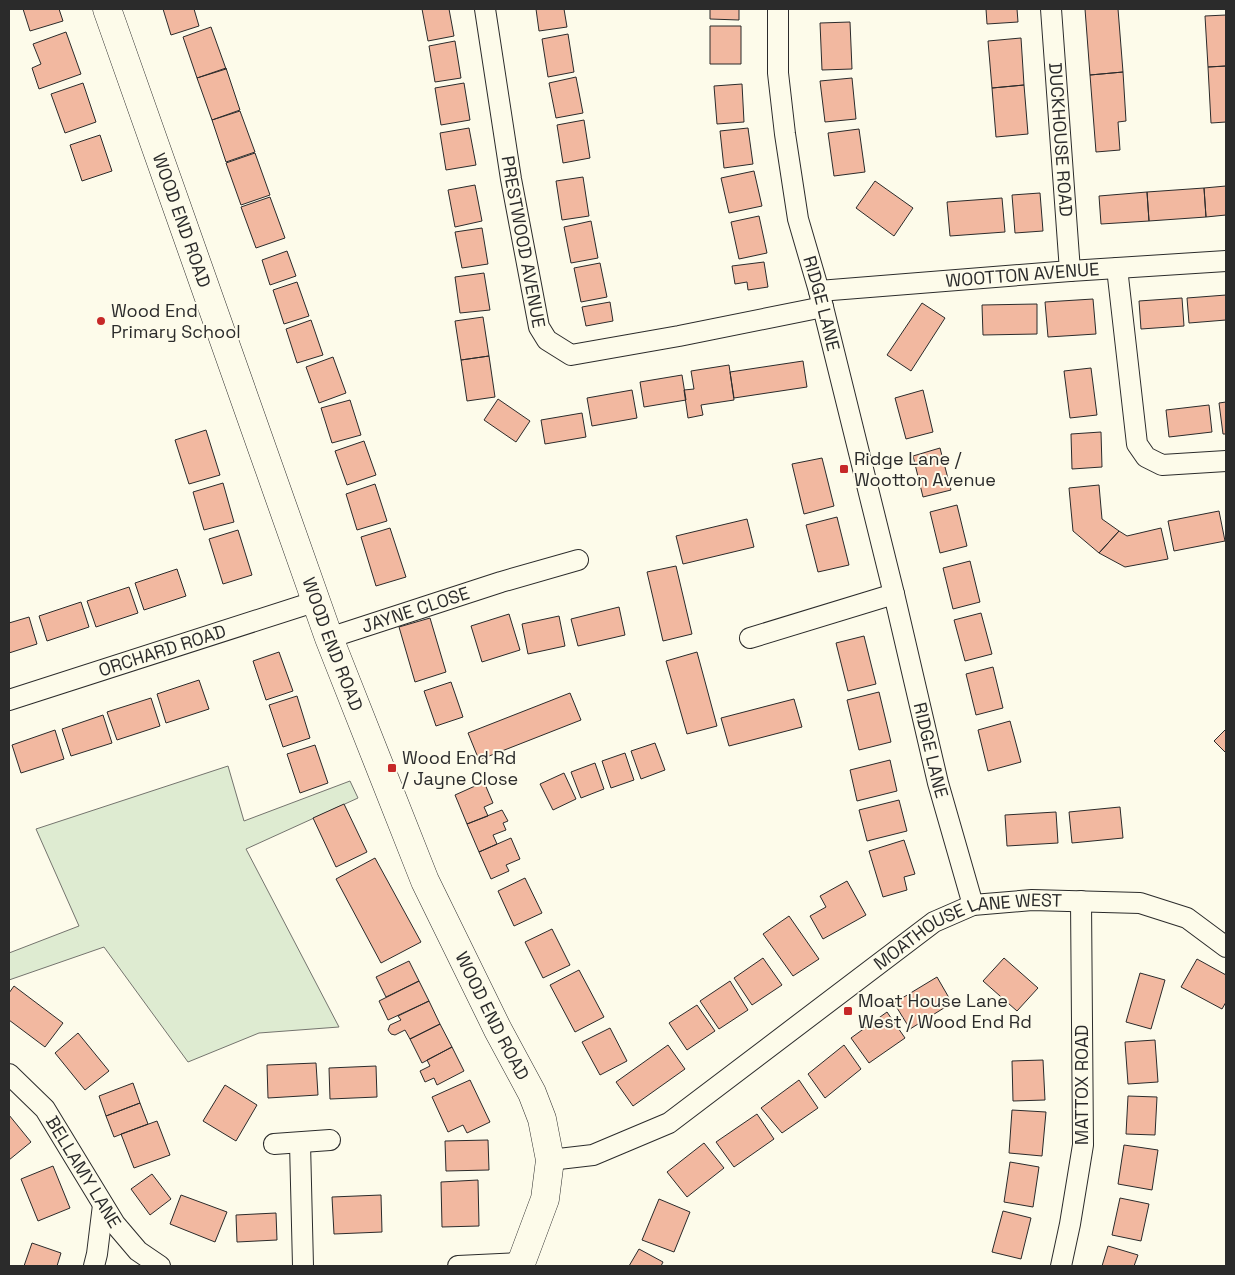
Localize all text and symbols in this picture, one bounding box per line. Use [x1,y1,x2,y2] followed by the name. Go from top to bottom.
[1044,62,1078,218] street label: DUCKHOUSE ROAD
[148,150,216,290] street label: WOOD END ROAD
[497,154,551,330] street label: PRESTWOOD AVENUE
[798,253,845,353] street label: RIDGE LANE
[945,257,1100,292] street label: WOOTTON AVENUE
[111,299,241,343] place label: Wood End Primary School
[95,315,107,327] marker: Wood End Primary School
[854,447,996,491] place label: Ridge Lane / Wootton Avenue
[838,463,850,475] marker: Ridge Lane / Wootton Avenue
[297,574,369,714] street label: WOOD END ROAD
[359,581,472,638] street label: JAYNE CLOSE
[95,619,229,681] street label: ORCHARD ROAD
[909,700,954,801] street label: RIDGE LANE
[402,746,518,790] place label: Wood End Rd / Jayne Close
[386,762,398,774] marker: Wood End Rd / Jayne Close
[869,888,1063,975] street label: MOATHOUSE LANE WEST
[450,948,535,1084] street label: WOOD END ROAD
[858,989,1032,1033] place label: Moat House Lane West / Wood End Rd
[842,1005,854,1017] marker: Moat House Lane West / Wood End Rd
[1070,1025,1093,1145] street label: MATTOX ROAD
[41,1111,127,1232] street label: BELLAMY LANE

